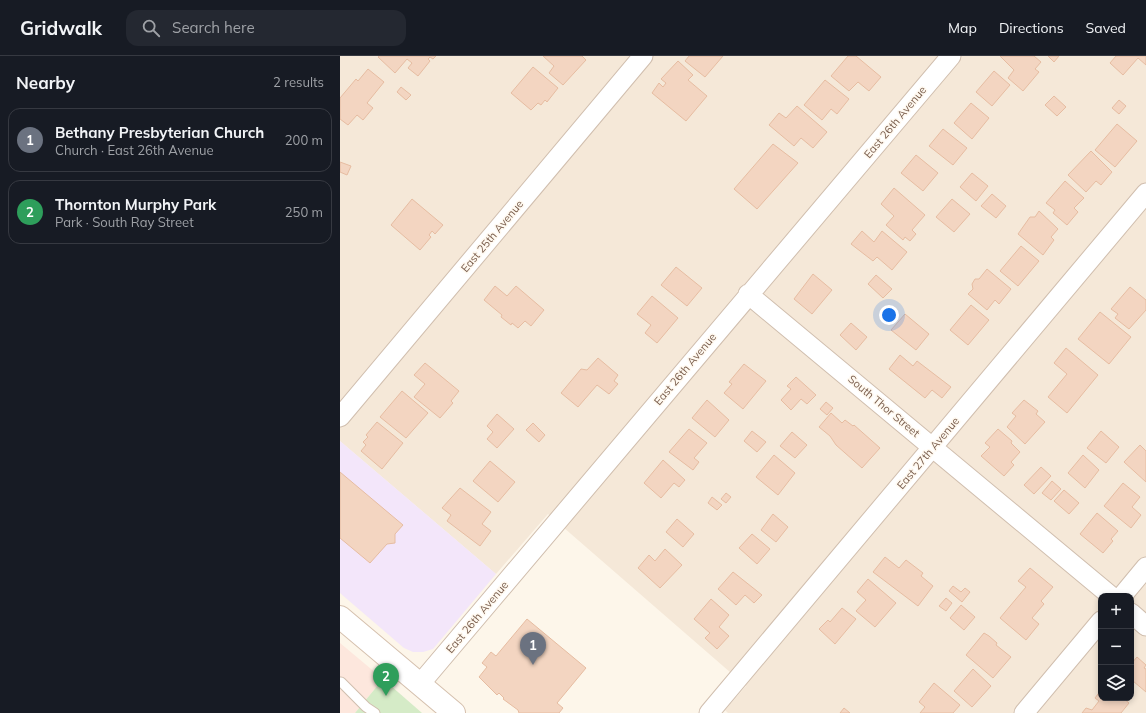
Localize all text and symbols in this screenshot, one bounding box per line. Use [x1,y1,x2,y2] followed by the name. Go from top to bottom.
[126,10,406,46] search box
[20,16,102,40] text: Gridwalk
[140,17,162,39] icon: search
[172,18,255,37] text: Search here
[948,19,977,37] text: Map
[999,19,1064,37] text: Directions
[1086,19,1126,37] text: Saved
[16,72,75,93] text: Nearby
[273,74,324,90] text: 2 results
[861,83,929,161] street label: East 26th Avenue
[55,123,264,142] text: Bethany Presbyterian Church
[26,132,34,148] text: 1
[285,132,323,148] text: 200 m
[55,142,214,158] text: Church · East 26th Avenue
[55,195,216,214] text: Thornton Murphy Park
[458,197,526,275] street label: East 25th Avenue
[26,204,34,220] text: 2
[285,204,323,220] text: 250 m
[55,214,194,230] text: Park · South Ray Street
[879,305,899,325] your location
[651,330,719,408] street label: East 26th Avenue
[845,372,923,440] street label: South Thor Street
[894,414,962,492] street label: East 27th Avenue
[443,578,511,656] street label: East 26th Avenue
[1098,593,1134,701] map controls
[1098,593,1134,629] button: +
[1098,629,1134,665] button: −
[520,632,546,665] pin: 1
[373,663,399,696] pin: 2
[1098,665,1134,701] button: layers

